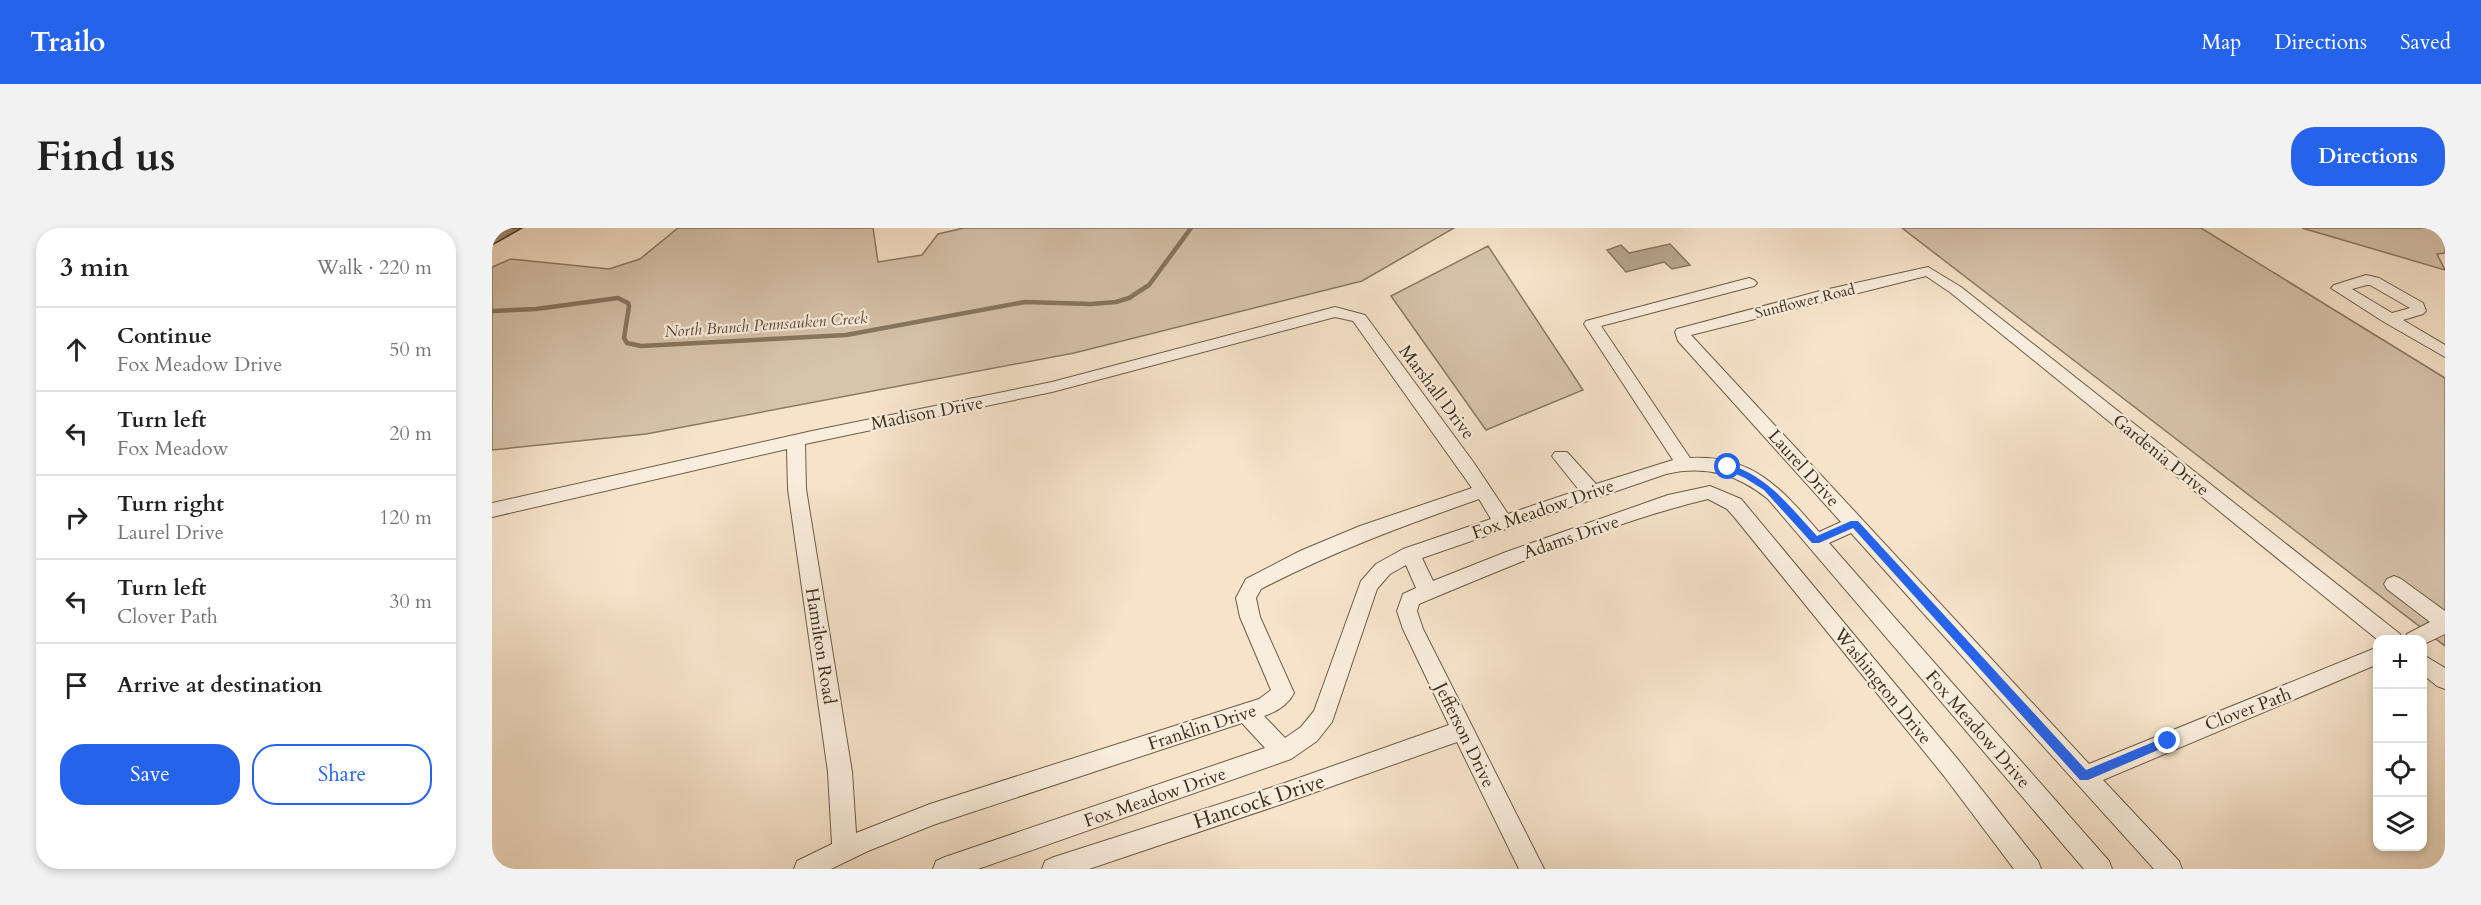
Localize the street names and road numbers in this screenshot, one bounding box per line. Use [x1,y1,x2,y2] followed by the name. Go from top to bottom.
[1753,279,1857,323] street label: Sunflower Road
[1393,340,1480,445] street label: Marshall Drive
[869,390,985,437] street label: Madison Drive
[2107,409,2214,502] street label: Gardenia Drive
[1762,424,1845,512] street label: Laurel Drive
[1469,473,1618,546] street label: Fox Meadow Drive
[1520,509,1622,566] street label: Adams Drive
[799,586,842,707] street label: Hamilton Road
[1827,622,1937,750] street label: Washington Drive
[1919,665,2036,794] street label: Fox Meadow Drive
[1427,676,1501,792] street label: Jefferson Drive
[2201,681,2295,737] street label: Clover Path
[1145,698,1260,757] street label: Franklin Drive
[1081,761,1230,834] street label: Fox Meadow Drive
[1190,767,1329,836] street label: Hancock Drive

